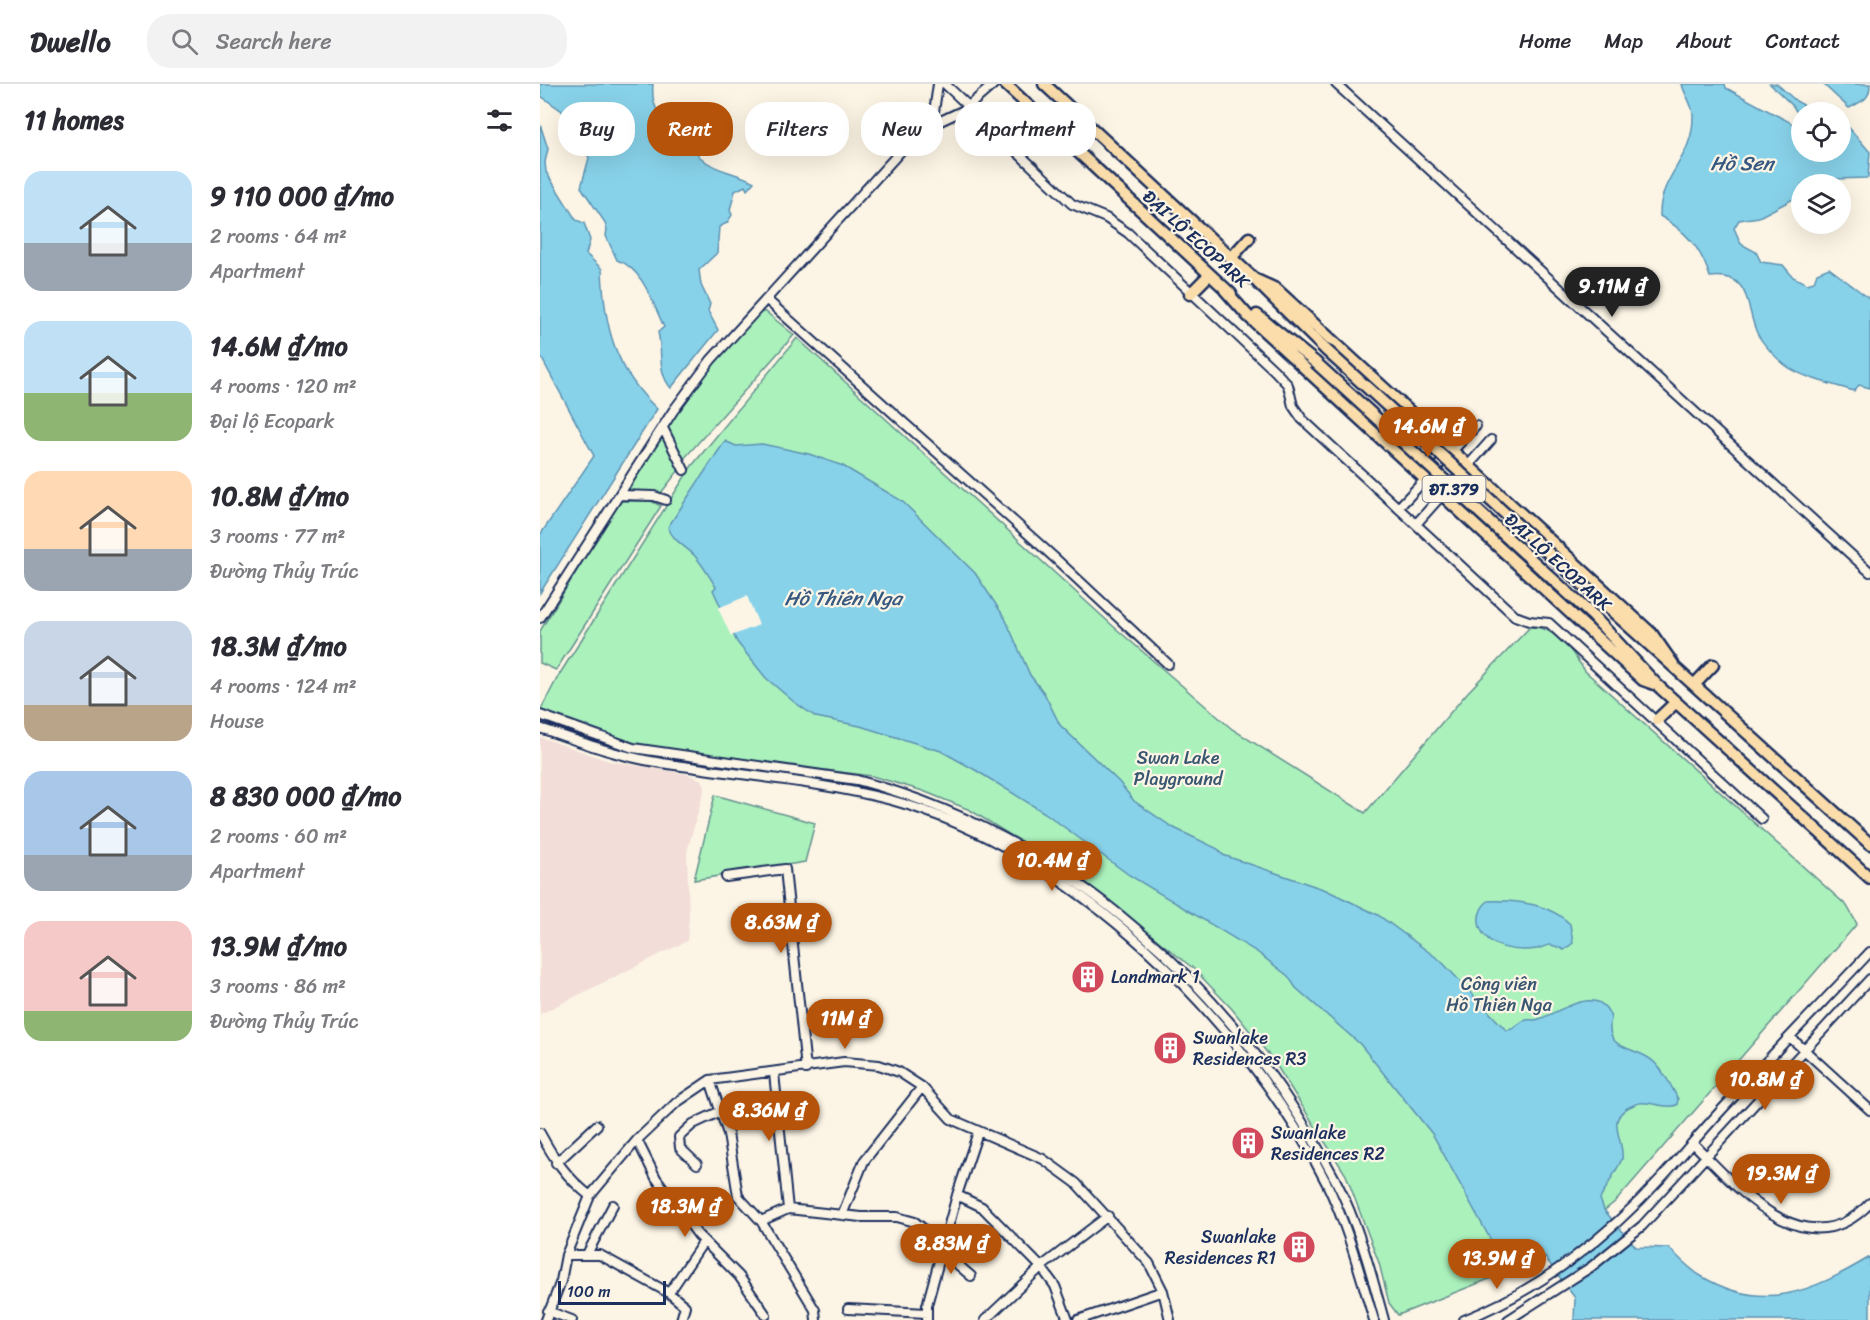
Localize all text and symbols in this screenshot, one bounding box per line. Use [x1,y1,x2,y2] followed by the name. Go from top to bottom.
[147,14,567,68] search box
[30,17,111,66] text: Dwello
[216,22,332,61] text: Search here
[1519,22,1571,60] text: Home
[1604,22,1643,60] text: Map
[1676,22,1733,60] text: About
[1766,22,1840,60] text: Contact
[168,25,201,58] icon: search
[24,97,124,143] text: 11 homes
[558,102,635,156] chip: Buy
[647,102,733,156] chip: Rent
[745,102,849,156] chip: Filters
[861,102,943,156] chip: New
[955,102,1096,156] chip: Apartment
[1791,102,1851,234] map controls
[1791,102,1851,162] button: locate
[483,104,516,137] icon: filters
[1710,146,1776,181] water label: Hồ Sen
[210,173,394,219] text: 9 110 000 ₫/mo
[1791,174,1851,234] button: layers
[1135,182,1258,297] street label: ĐẠI LỘ ECOPARK
[72,195,144,267] icon: home
[210,219,347,254] text: 2 rooms · 64 m²
[210,254,304,289] text: Apartment
[1557,267,1667,318] pin: 9.11M ₫
[1578,269,1646,304] text: 9.11M ₫
[210,323,348,369] text: 14.6M ₫/mo
[72,345,144,417] icon: home
[210,369,357,404] text: 4 rooms · 120 m²
[210,404,334,439] text: Đại lộ Ecopark
[1373,407,1483,458] pin: 14.6M ₫
[1393,409,1463,444] text: 14.6M ₫
[210,473,349,519] text: 10.8M ₫/mo
[1422,476,1486,502] road number: ĐT.379
[72,495,144,567] icon: home
[1497,505,1620,620] street label: ĐẠI LỘ ECOPARK
[210,519,345,554] text: 3 rooms · 77 m²
[210,554,358,589] text: Đường Thủy Trúc
[784,581,905,616] water label: Hồ Thiên Nga
[210,623,347,669] text: 18.3M ₫/mo
[72,645,144,717] icon: home
[210,669,357,704] text: 4 rooms · 124 m²
[210,704,264,739] text: House
[1134,742,1224,795] park label: Swan Lake Playground
[210,773,401,819] text: 8 830 000 ₫/mo
[72,795,144,867] icon: home
[210,819,347,854] text: 2 rooms · 60 m²
[997,841,1107,892] pin: 10.4M ₫
[1016,843,1088,878] text: 10.4M ₫
[210,854,304,889] text: Apartment
[726,903,836,954] pin: 8.63M ₫
[745,905,817,940] text: 8.63M ₫
[210,923,347,969] text: 13.9M ₫/mo
[72,945,144,1017] icon: home
[1070,959,1106,995] building icon: Landmark 1
[1111,961,1200,993] place label: Landmark 1
[1446,968,1553,1021] park label: Công viên Hồ Thiên Nga
[210,969,346,1004] text: 3 rooms · 86 m²
[803,999,887,1050] pin: 11M ₫
[820,1001,870,1036] text: 11M ₫
[210,1004,358,1039] text: Đường Thủy Trúc
[1193,1022,1306,1075] place label: Swanlake Residences R3
[1152,1030,1188,1066] building icon: Swanlake Residences R3
[1710,1060,1820,1111] pin: 10.8M ₫
[1729,1062,1801,1097] text: 10.8M ₫
[714,1091,824,1142] pin: 8.36M ₫
[733,1093,805,1128] text: 8.36M ₫
[1271,1117,1385,1170] place label: Swanlake Residences R2
[1230,1125,1266,1161] building icon: Swanlake Residences R2
[1726,1154,1836,1205] pin: 19.3M ₫
[1746,1156,1816,1191] text: 19.3M ₫
[630,1187,740,1238] pin: 18.3M ₫
[650,1189,720,1224] text: 18.3M ₫
[1165,1221,1276,1274] place label: Swanlake Residences R1
[896,1224,1006,1275] pin: 8.83M ₫
[914,1226,988,1261] text: 8.83M ₫
[1281,1229,1317,1265] building icon: Swanlake Residences R1
[1442,1239,1552,1290] pin: 13.9M ₫
[1462,1241,1532,1276] text: 13.9M ₫
[567,1277,611,1306] text: 100 m
[558,1278,666,1306] scale bar

